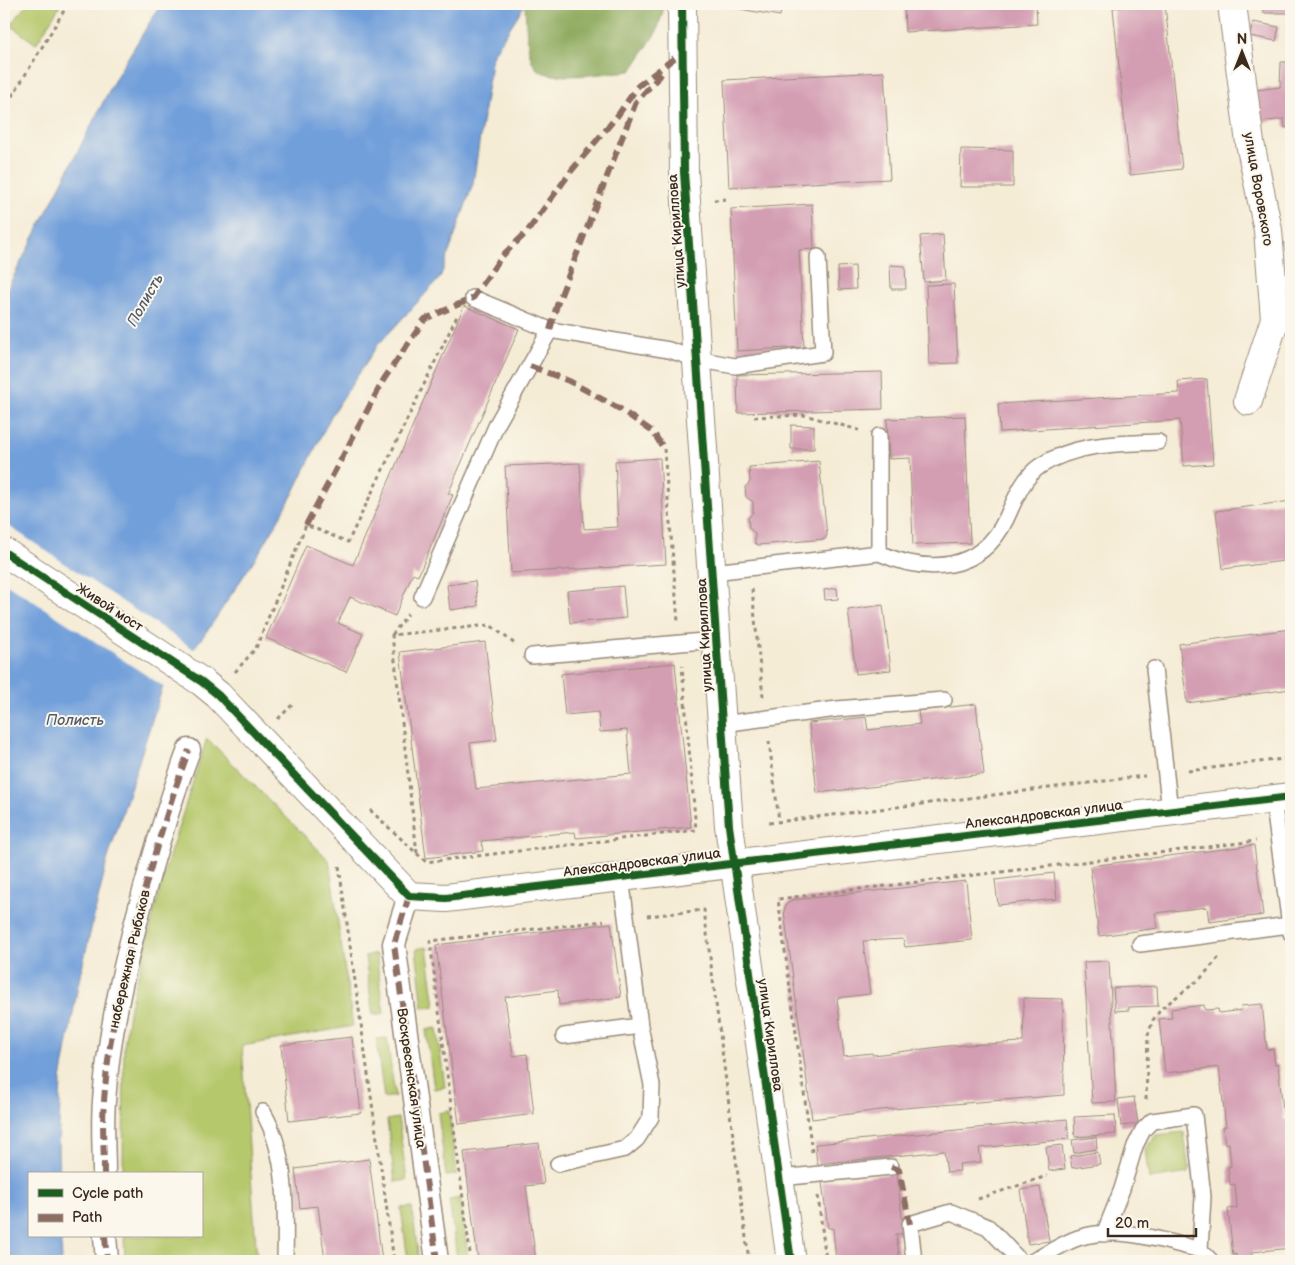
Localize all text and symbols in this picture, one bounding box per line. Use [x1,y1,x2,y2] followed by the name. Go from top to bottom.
[1218,28,1268,78] north arrow
[1237,31,1247,48] text: N
[1240,131,1277,247] street label: улица Воровского
[664,173,689,288] street label: улица Кириллова
[123,270,168,330] water label: Полисть
[693,577,716,692] street label: улица Кириллова
[73,579,147,636] street label: Живой мост
[46,711,104,730] water label: Полисть
[964,796,1124,833] street label: Александровская улица
[562,844,722,881] street label: Александровская улица
[105,888,154,1030] street label: набережная Рыбаков
[754,977,787,1093] street label: улица Кириллова
[393,1007,430,1150] street label: Воскресенская улица
[28,1172,202,1238] legend
[72,1184,143,1203] text: Cycle path
[1108,1205,1195,1237] scale bar
[72,1208,102,1227] text: Path
[1115,1214,1149,1233] text: 20 m

